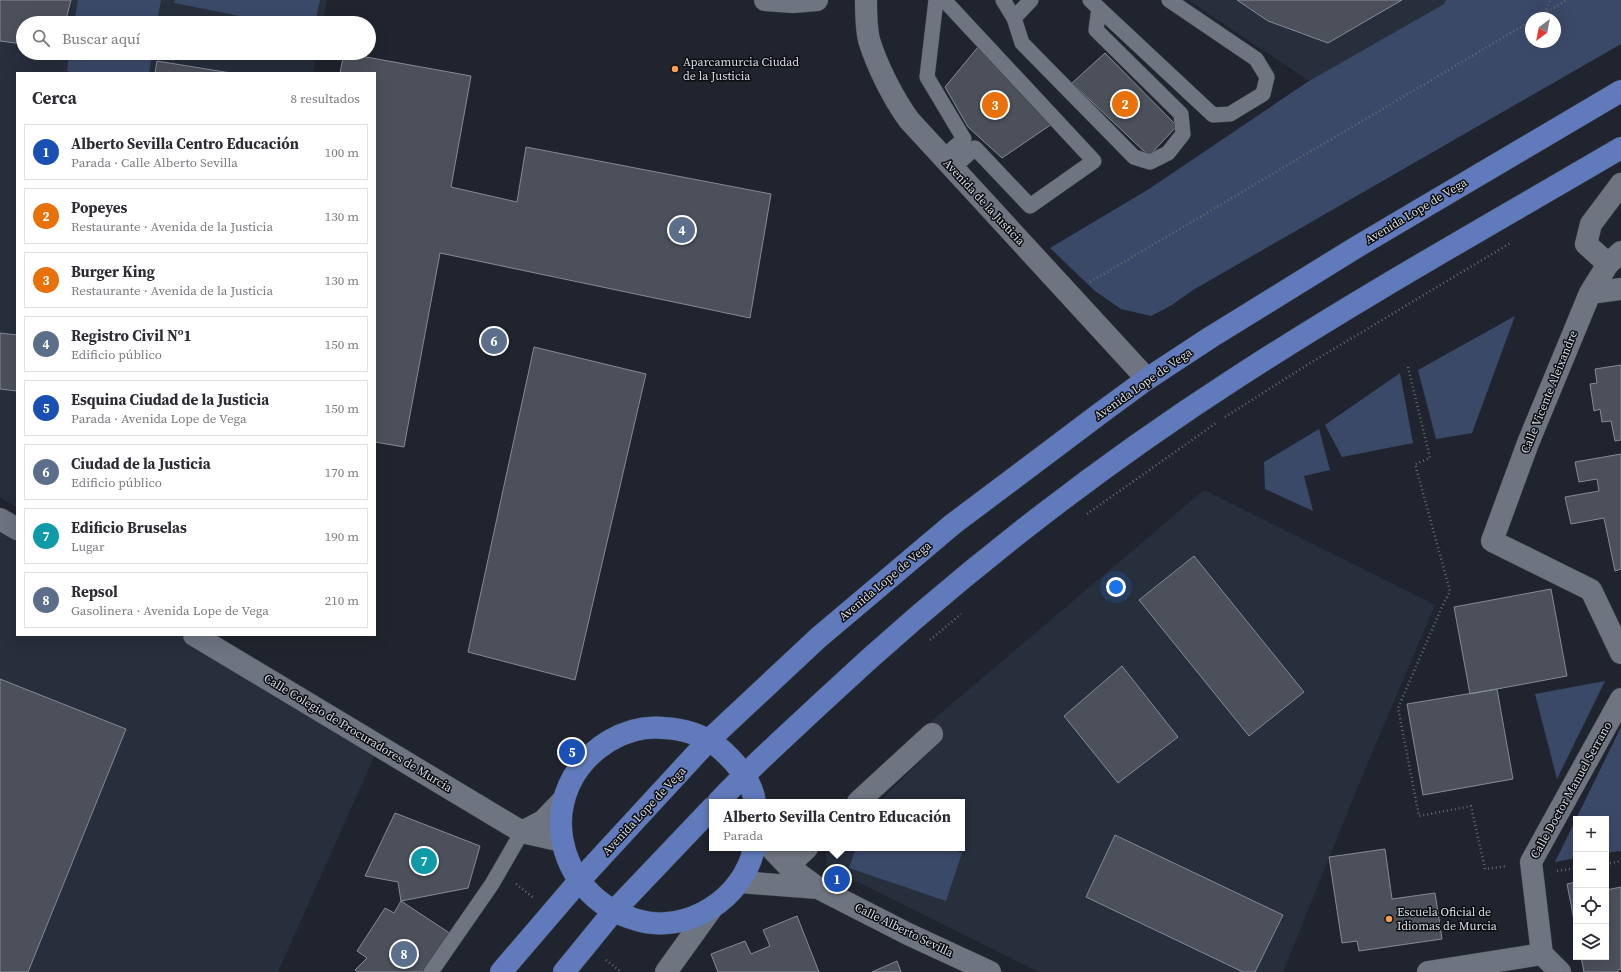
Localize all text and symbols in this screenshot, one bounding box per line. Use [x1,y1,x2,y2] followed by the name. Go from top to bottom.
[1525,12,1561,48] north arrow
[16,16,376,60] search box
[30,27,52,49] icon: search
[62,28,140,49] text: Buscar aquí
[683,54,799,84] place label: Aparcamurcia Ciudad de la Justicia
[670,64,680,74] marker: Aparcamurcia Ciudad de la Justicia
[32,86,77,110] text: Cerca
[1112,89,1138,119] pin: 2
[290,90,360,107] text: 8 resultados
[982,90,1008,120] pin: 3
[71,133,299,154] text: Alberto Sevilla Centro Educación
[42,144,50,161] text: 1
[325,144,359,161] text: 100 m
[71,154,238,171] text: Parada · Calle Alberto Sevilla
[940,155,1029,249] street label: Avenida de la Justicia
[1362,174,1471,248] street label: Avenida Lope de Vega
[71,197,127,218] text: Popeyes
[42,208,50,225] text: 2
[325,208,359,225] text: 130 m
[669,215,695,245] pin: 4
[71,218,273,235] text: Restaurante · Avenida de la Justicia
[71,261,155,282] text: Burger King
[42,272,50,289] text: 3
[325,272,359,289] text: 130 m
[71,282,273,299] text: Restaurante · Avenida de la Justicia
[71,325,192,346] text: Registro Civil Nº1
[481,326,507,356] pin: 6
[1517,328,1581,456] street label: Calle Vicente Aleixandre
[42,336,50,353] text: 4
[325,336,359,353] text: 150 m
[1091,344,1196,424] street label: Avenida Lope de Vega
[71,346,162,363] text: Edificio público
[71,389,269,410] text: Esquina Ciudad de la Justicia
[42,400,50,417] text: 5
[325,400,359,417] text: 150 m
[71,410,247,427] text: Parada · Avenida Lope de Vega
[71,453,211,474] text: Ciudad de la Justicia
[42,464,50,481] text: 6
[325,464,359,481] text: 170 m
[71,474,162,491] text: Edificio público
[71,517,187,538] text: Edificio Bruselas
[42,528,50,545] text: 7
[325,528,359,545] text: 190 m
[835,537,935,624] street label: Avenida Lope de Vega
[71,538,104,555] text: Lugar
[1106,577,1126,597] your location
[71,581,118,602] text: Repsol
[42,592,50,609] text: 8
[325,592,359,609] text: 210 m
[71,602,269,619] text: Gasolinera · Avenida Lope de Vega
[261,670,456,796] street label: Calle Colegio de Procuradores de Murcia
[1527,718,1616,861] street label: Calle Doctor Manuel Serrano
[559,737,585,767] pin: 5
[599,762,690,859] street label: Avenida Lope de Vega
[709,799,965,851] popup
[723,806,951,827] text: Alberto Sevilla Centro Educación
[1573,816,1609,960] map controls
[1573,816,1609,852] button: +
[723,827,763,844] text: Parada
[411,846,437,876] pin: 7
[1573,852,1609,888] button: −
[824,864,850,894] pin: 1
[1573,888,1609,924] button: locate
[852,899,957,961] street label: Calle Alberto Sevilla
[1397,904,1498,934] place label: Escuela Oficial de Idiomas de Murcia
[1384,914,1394,924] marker: Escuela Oficial de Idiomas de Murcia
[1573,924,1609,960] button: layers
[391,939,417,969] pin: 8

